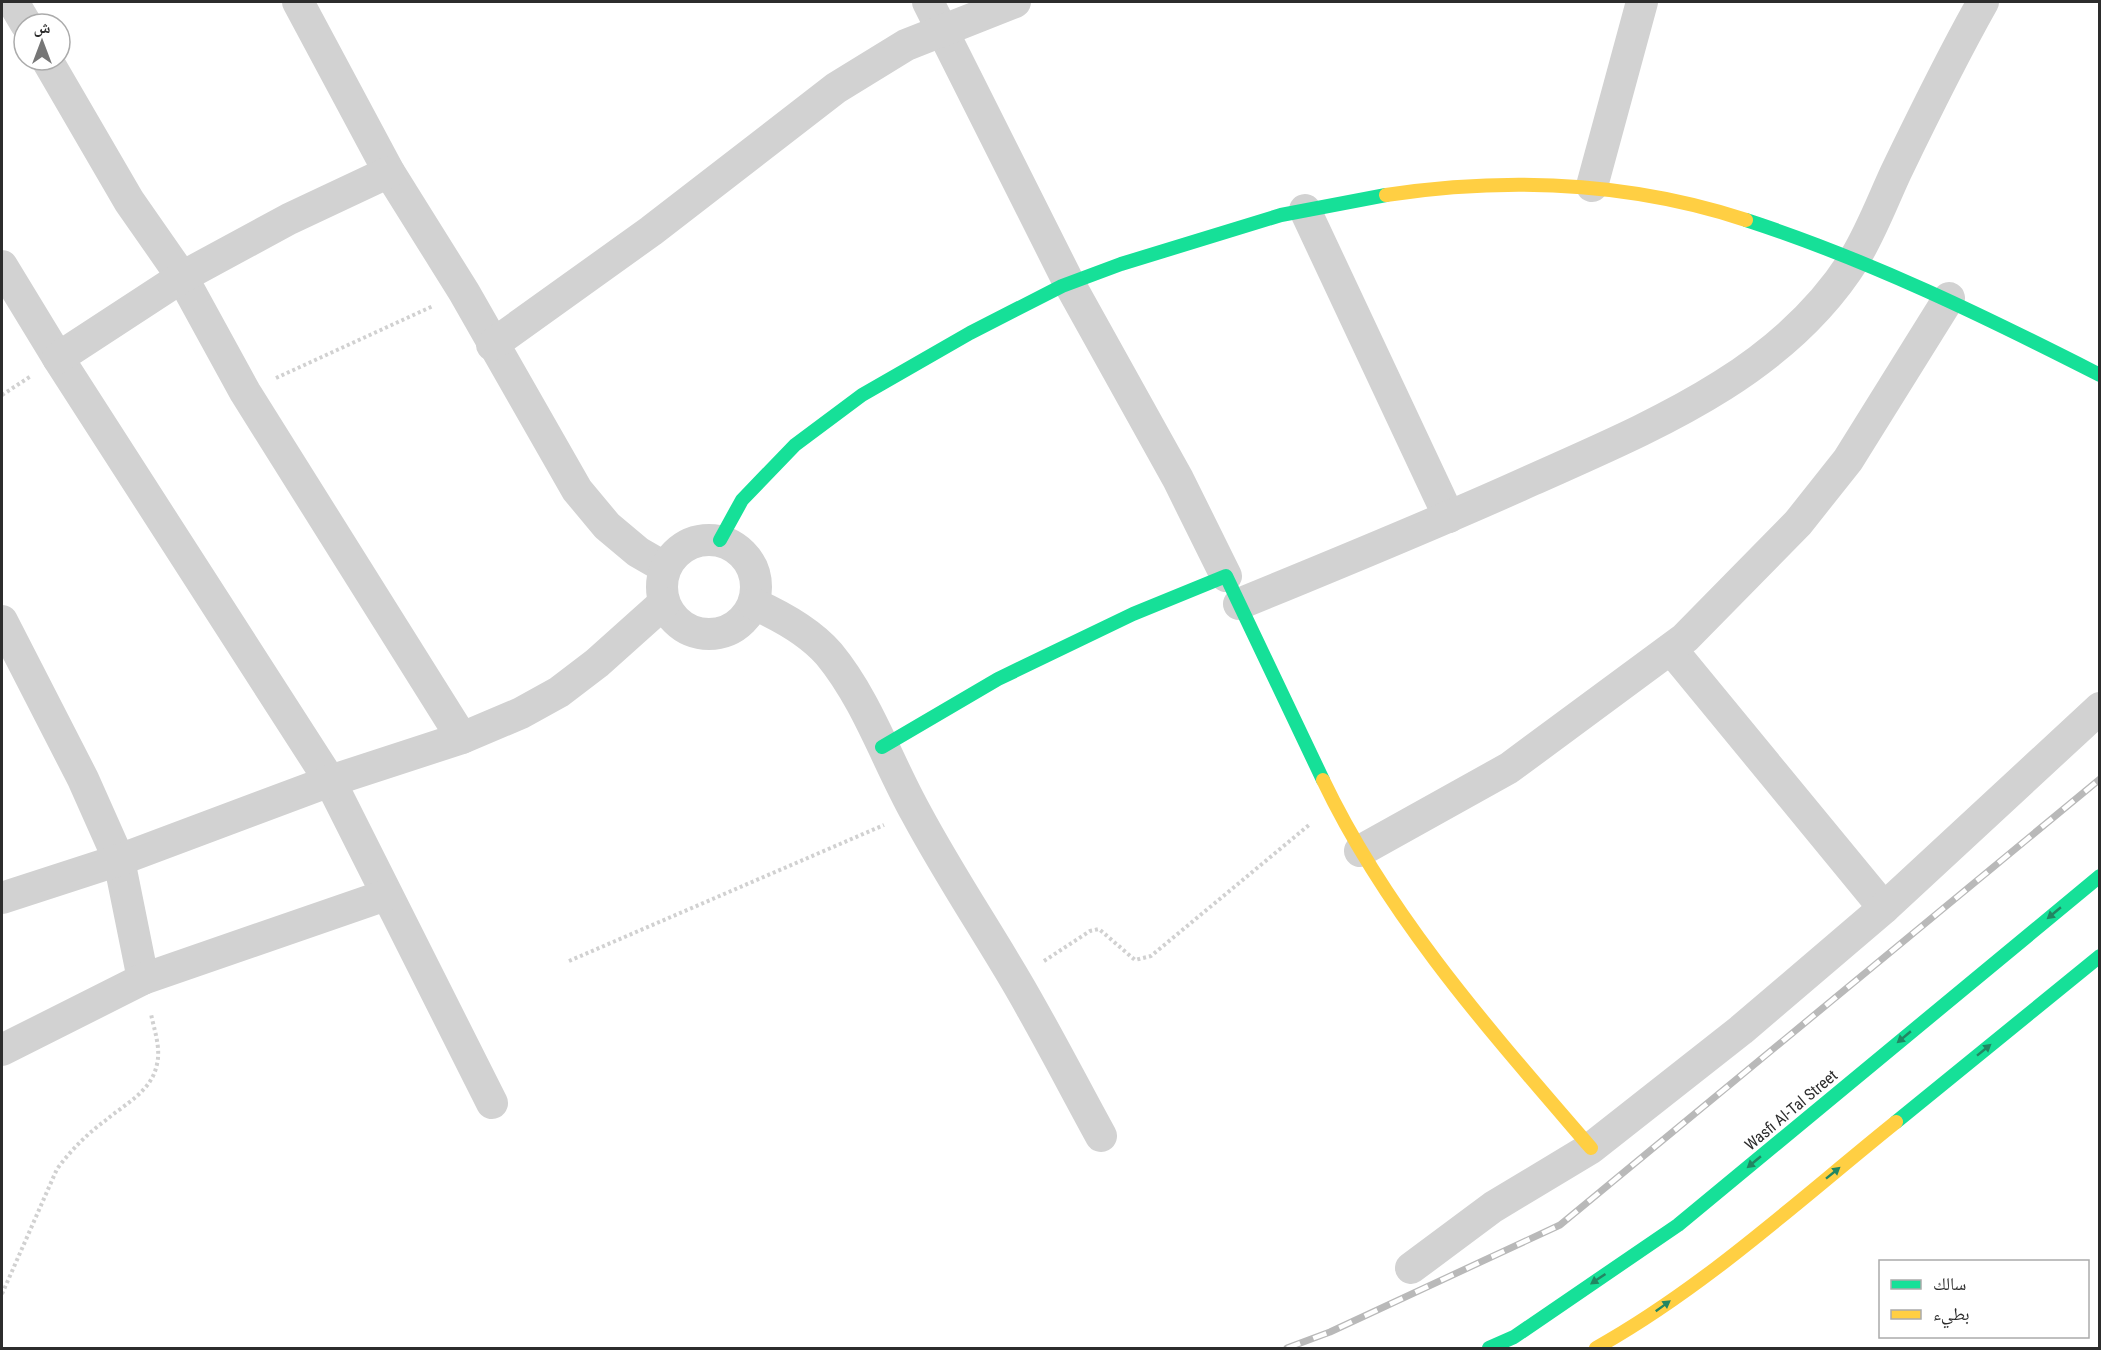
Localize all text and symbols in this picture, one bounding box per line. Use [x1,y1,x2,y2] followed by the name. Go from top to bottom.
[12,12,72,72] north arrow
[34,18,51,37] text: ش
[2047,906,2062,919] one-way arrow
[1896,1031,1912,1044] one-way arrow
[1977,1044,1992,1056] one-way arrow
[1741,1066,1841,1154] street label: Wasfi Al-Tal Street
[1746,1155,1762,1168] one-way arrow
[1825,1166,1841,1179] one-way arrow
[1879,1260,2089,1338] legend
[1591,1273,1607,1285] one-way arrow
[1933,1273,1966,1294] text: سالك
[1656,1301,1671,1313] one-way arrow
[1933,1303,1970,1329] text: بطيء

